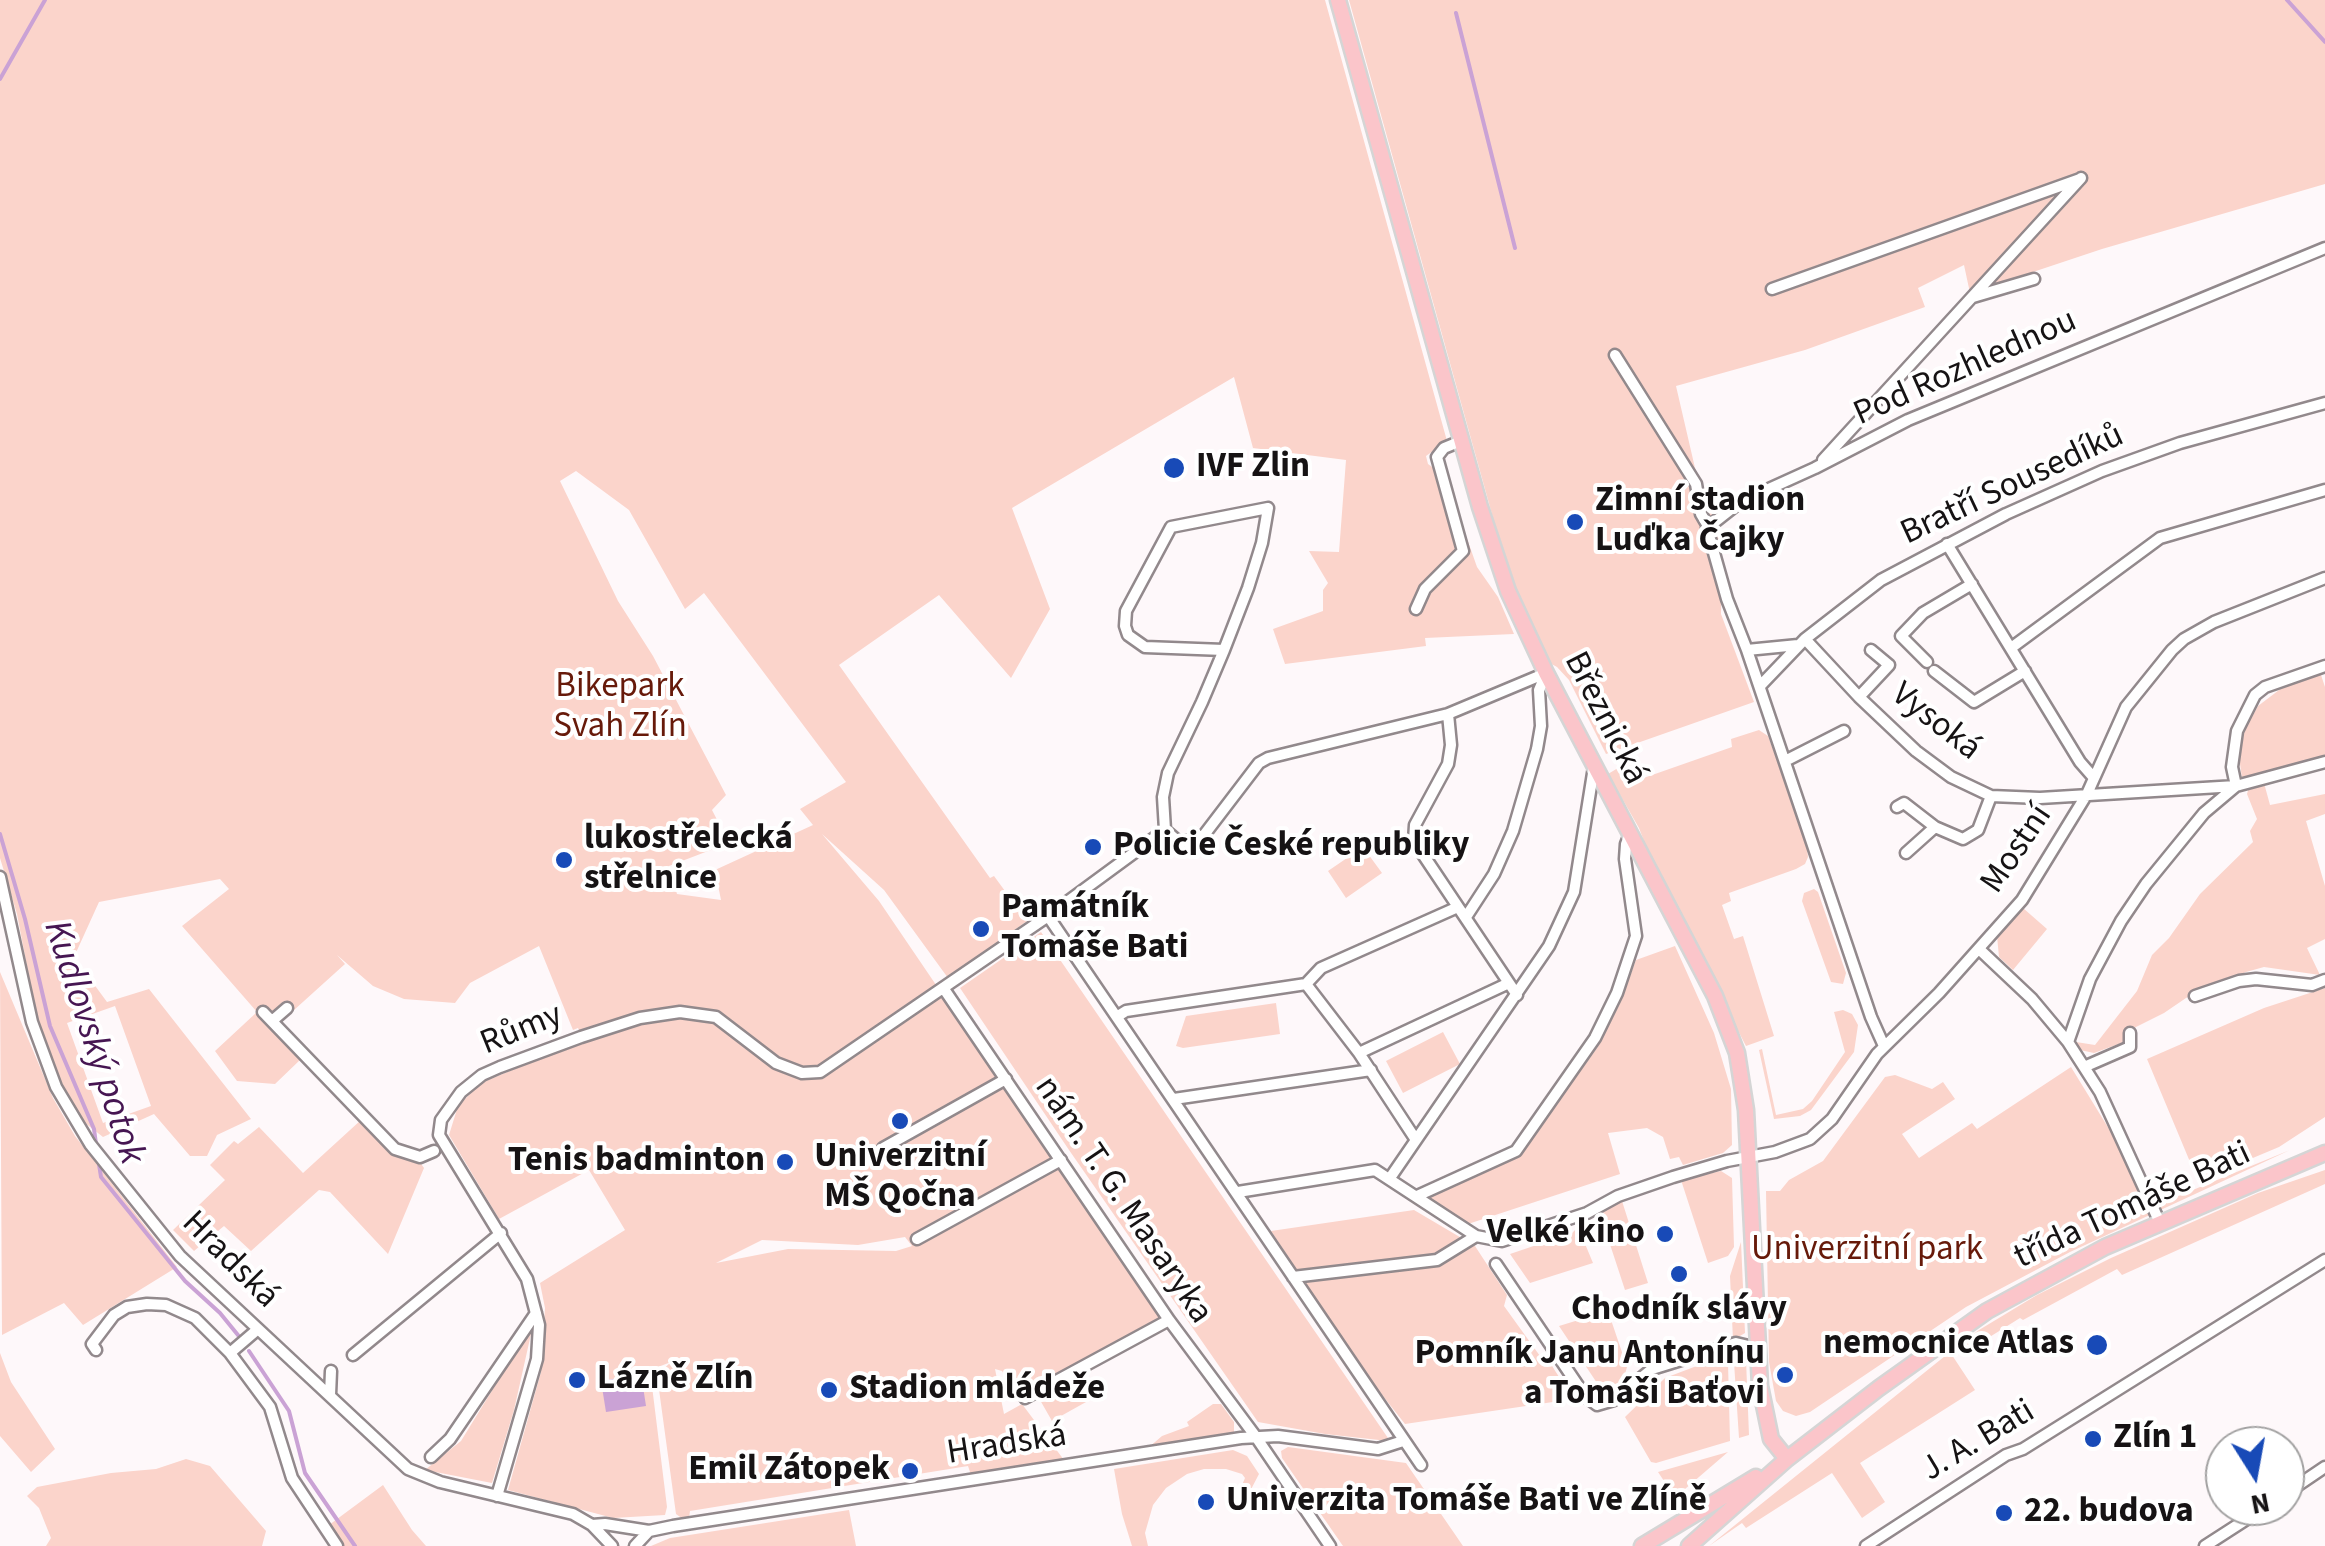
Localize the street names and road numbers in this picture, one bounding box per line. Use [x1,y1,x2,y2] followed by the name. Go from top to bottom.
[1848,301,2084,437] street label: Pod Rozhlednou
[1895,416,2131,556] street label: Bratří Sousedíků
[1553,646,1655,792] street label: Březnická
[1882,675,1988,771] street label: Vysoká
[1973,798,2063,902] street label: Mostní
[475,996,569,1066] street label: Růmy
[1024,1069,1220,1333] street label: nám. T. G. Masaryka
[2008,1134,2258,1280] street label: třída Tomáše Bati
[172,1204,286,1318] street label: Hradská
[1915,1392,2043,1492] street label: J. A. Bati
[944,1416,1070,1476] street label: Hradská

